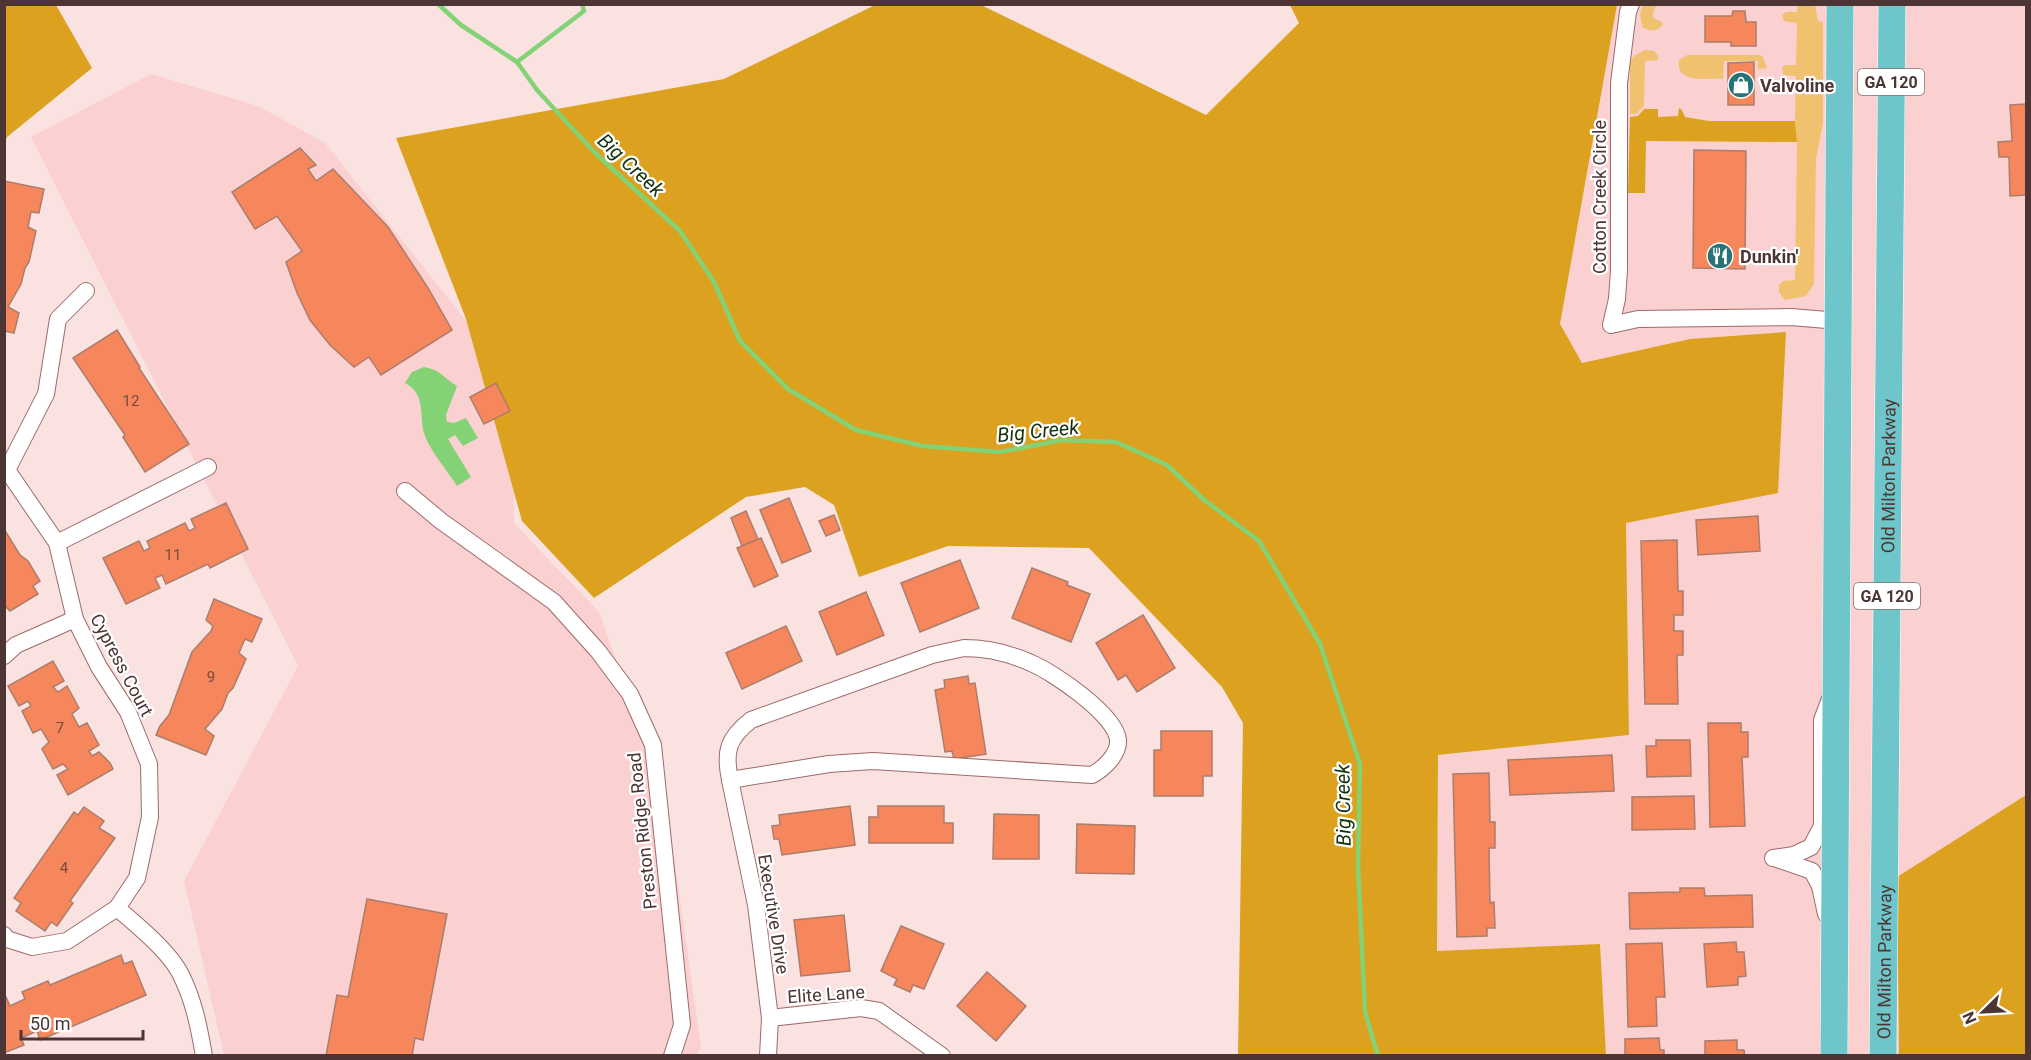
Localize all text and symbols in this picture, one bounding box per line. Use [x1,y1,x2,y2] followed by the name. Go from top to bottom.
[1858,69,1924,95] road number: GA 120
[1726,70,1756,100] shop icon: Valvoline
[1760,75,1835,96] place label: Valvoline
[1589,120,1610,274] street label: Cotton Creek Circle
[593,128,670,203] water label: Big Creek
[1705,241,1735,271] restaurant icon: Dunkin'
[1740,246,1799,267] place label: Dunkin'
[123,392,139,410] house number: 12
[1877,398,1899,553] street label: Old Milton Parkway
[996,415,1081,447] water label: Big Creek
[165,546,181,564] house number: 11
[1854,583,1920,609] road number: GA 120
[86,610,158,720] street label: Cypress Court
[207,668,215,686] house number: 9
[56,719,64,737] house number: 7
[623,752,661,910] street label: Preston Ridge Road
[1330,763,1356,846] water label: Big Creek
[754,853,794,975] street label: Executive Drive
[60,859,69,877] house number: 4
[1873,884,1895,1039] street label: Old Milton Parkway
[786,981,866,1007] street label: Elite Lane
[1953,982,2013,1042] north arrow
[21,1003,142,1041] scale bar
[1959,1009,1981,1027] text: N
[30,1013,70,1034] text: 50 m

